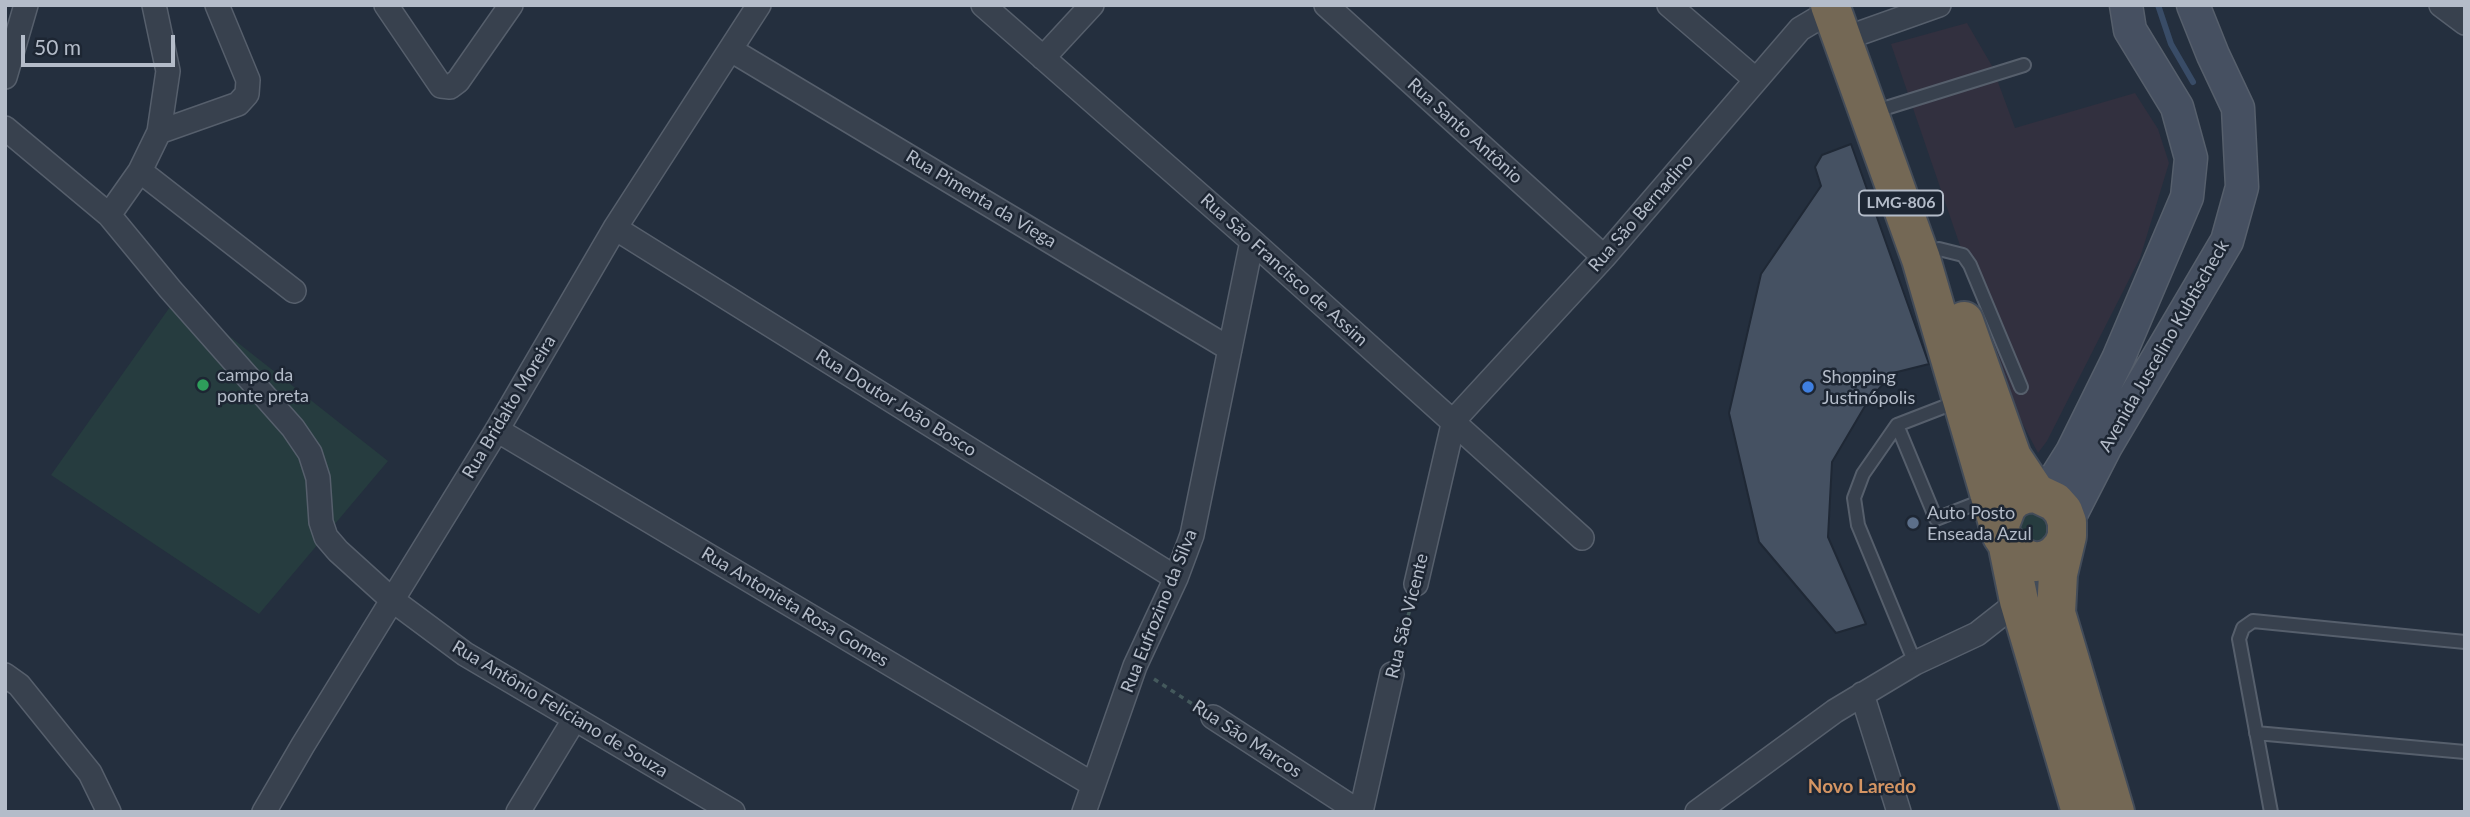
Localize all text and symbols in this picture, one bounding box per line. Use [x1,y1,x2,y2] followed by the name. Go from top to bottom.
[24,21,178,65] scale bar
[34,34,81,59] text: 50 m
[1403,74,1527,188] street label: Rua Santo Antônio
[902,146,1060,252] street label: Rua Pimenta da Viega
[1584,150,1698,276] street label: Rua São Bernadino
[1196,189,1372,351] street label: Rua São Francisco de Assim
[1859,190,1943,216] road number: LMG-806
[2094,236,2234,456] street label: Avenida Juscelino Kubtischeck
[458,331,560,483] street label: Rua Bridalto Moreira
[812,345,980,461] street label: Rua Doutor João Bosco
[217,364,309,406] place label: campo da ponte preta
[1822,366,1915,408] place label: Shopping Justinópolis
[195,377,211,393] marker: campo da ponte preta
[1800,379,1816,395] marker: Shopping Justinópolis
[1927,502,2032,544] place label: Auto Posto Enseada Azul
[1905,515,1921,531] marker: Auto Posto Enseada Azul
[1116,526,1202,696] street label: Rua Eufrozino da Silva
[697,542,893,672] street label: Rua Antonieta Rosa Gomes
[1381,551,1433,681] street label: Rua São Vicente
[448,636,672,782] street label: Rua Antônio Feliciano de Souza
[1188,696,1306,782] street label: Rua São Marcos
[1808,776,1916,798] district label: Novo Laredo

